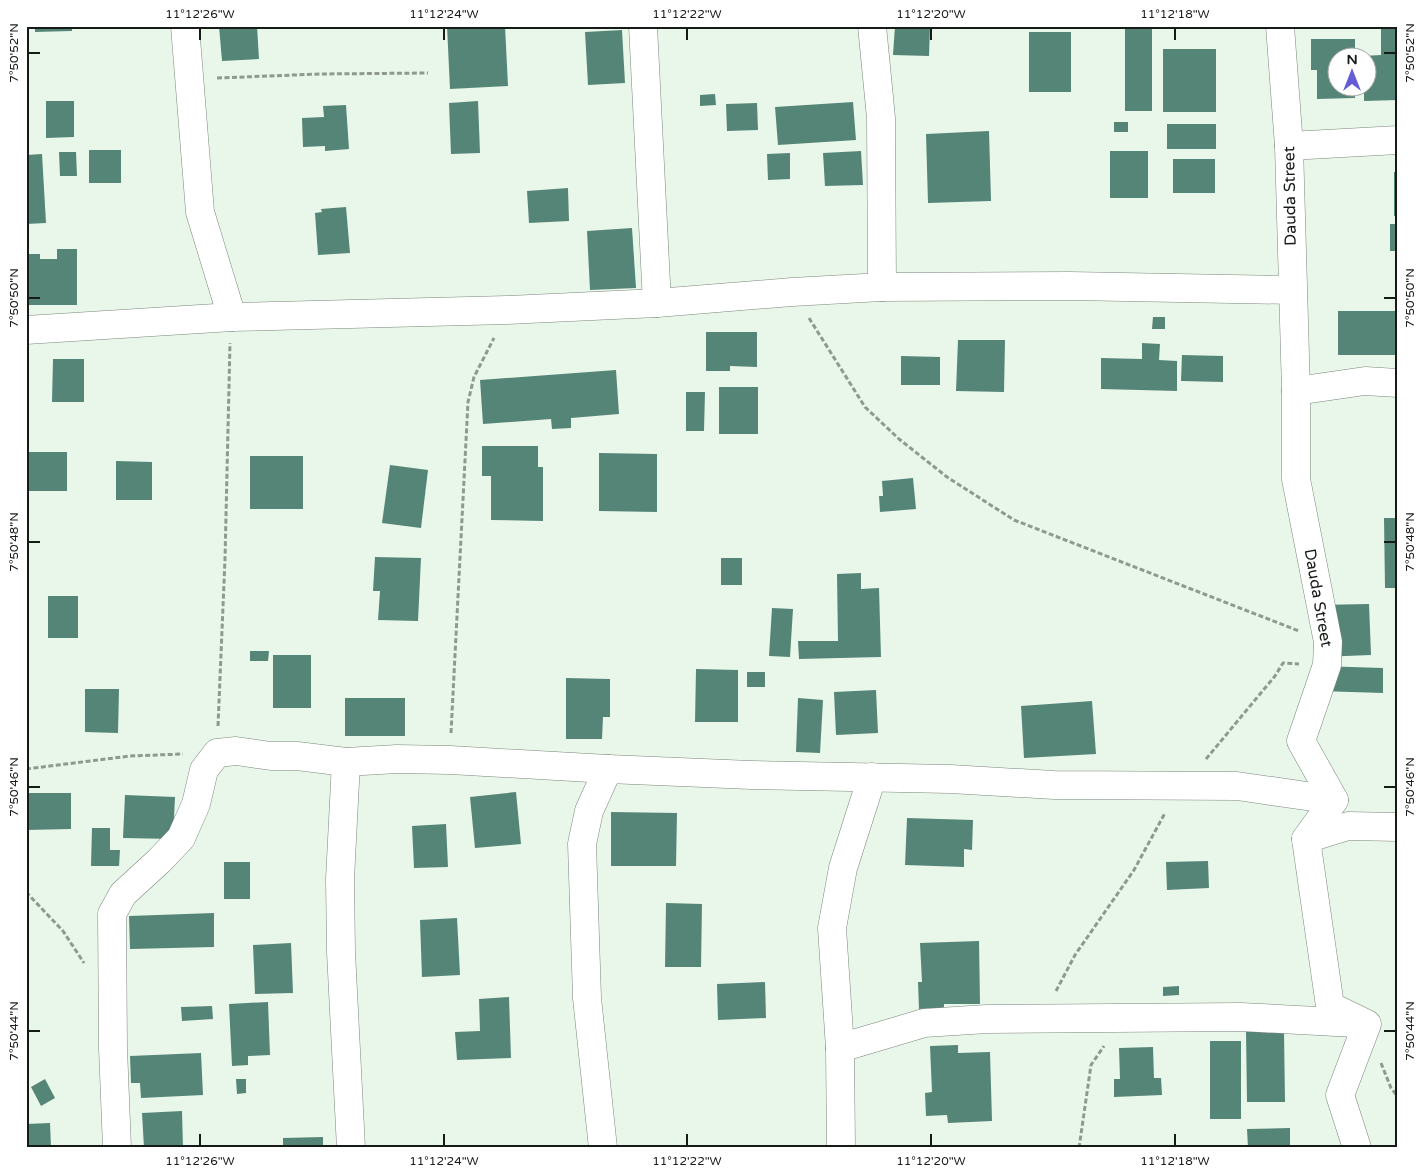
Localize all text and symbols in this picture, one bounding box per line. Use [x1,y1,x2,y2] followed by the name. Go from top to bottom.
[165,7,235,21] text: 11°12'26"W
[409,7,479,21] text: 11°12'24"W
[652,7,722,21] text: 11°12'22"W
[896,7,966,21] text: 11°12'20"W
[1140,7,1210,21] text: 11°12'18"W
[7,23,21,83] text: 7°50'52"N
[1403,23,1417,83] text: 7°50'52"N
[1326,48,1376,98] north arrow
[1346,51,1358,68] text: N
[1279,146,1301,246] street label: Dauda Street
[7,268,21,328] text: 7°50'50"N
[1403,268,1417,328] text: 7°50'50"N
[7,512,21,572] text: 7°50'48"N
[1403,512,1417,572] text: 7°50'48"N
[1300,547,1336,649] street label: Dauda Street
[7,757,21,817] text: 7°50'46"N
[1403,757,1417,817] text: 7°50'46"N
[7,1001,21,1061] text: 7°50'44"N
[1403,1001,1417,1061] text: 7°50'44"N
[165,1154,235,1168] text: 11°12'26"W
[409,1154,479,1168] text: 11°12'24"W
[652,1154,722,1168] text: 11°12'22"W
[896,1154,966,1168] text: 11°12'20"W
[1140,1154,1210,1168] text: 11°12'18"W

